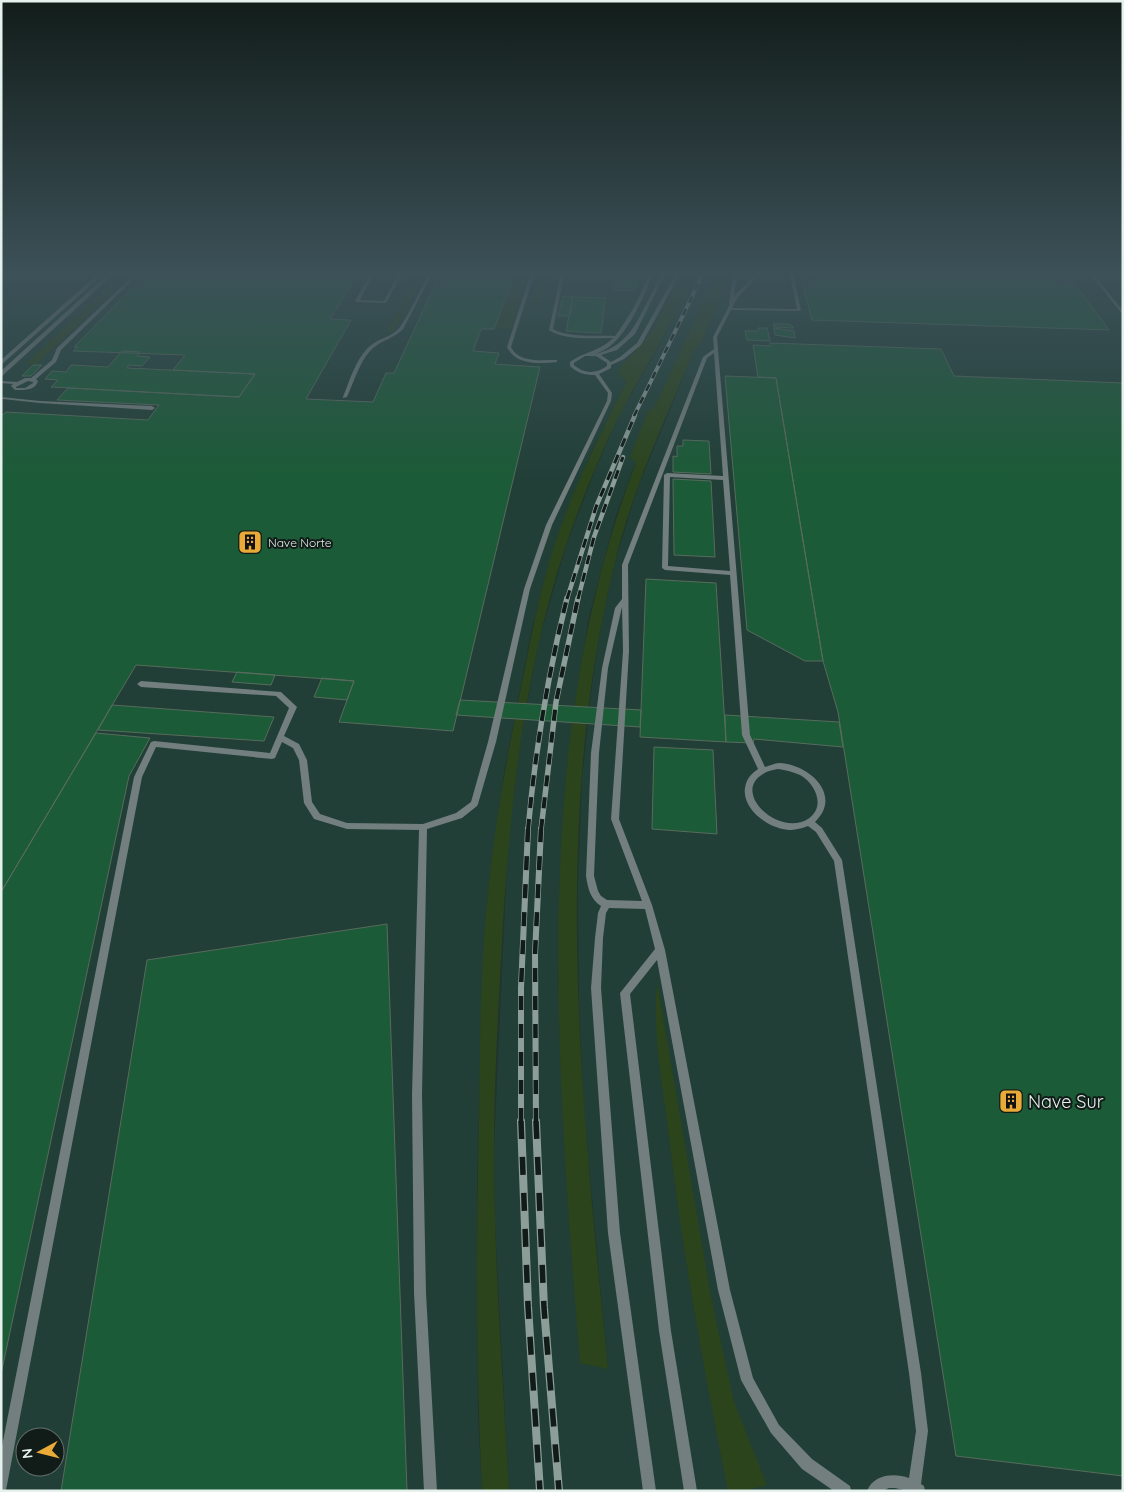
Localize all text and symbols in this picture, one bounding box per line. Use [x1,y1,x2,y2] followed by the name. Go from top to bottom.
[237,529,263,555] building icon: Nave Norte
[268,535,332,550] place label: Nave Norte
[998,1088,1024,1114] building icon: Nave Sur
[1028,1090,1104,1113] place label: Nave Sur
[15,1427,65,1477] north arrow
[18,1447,37,1460] text: N

